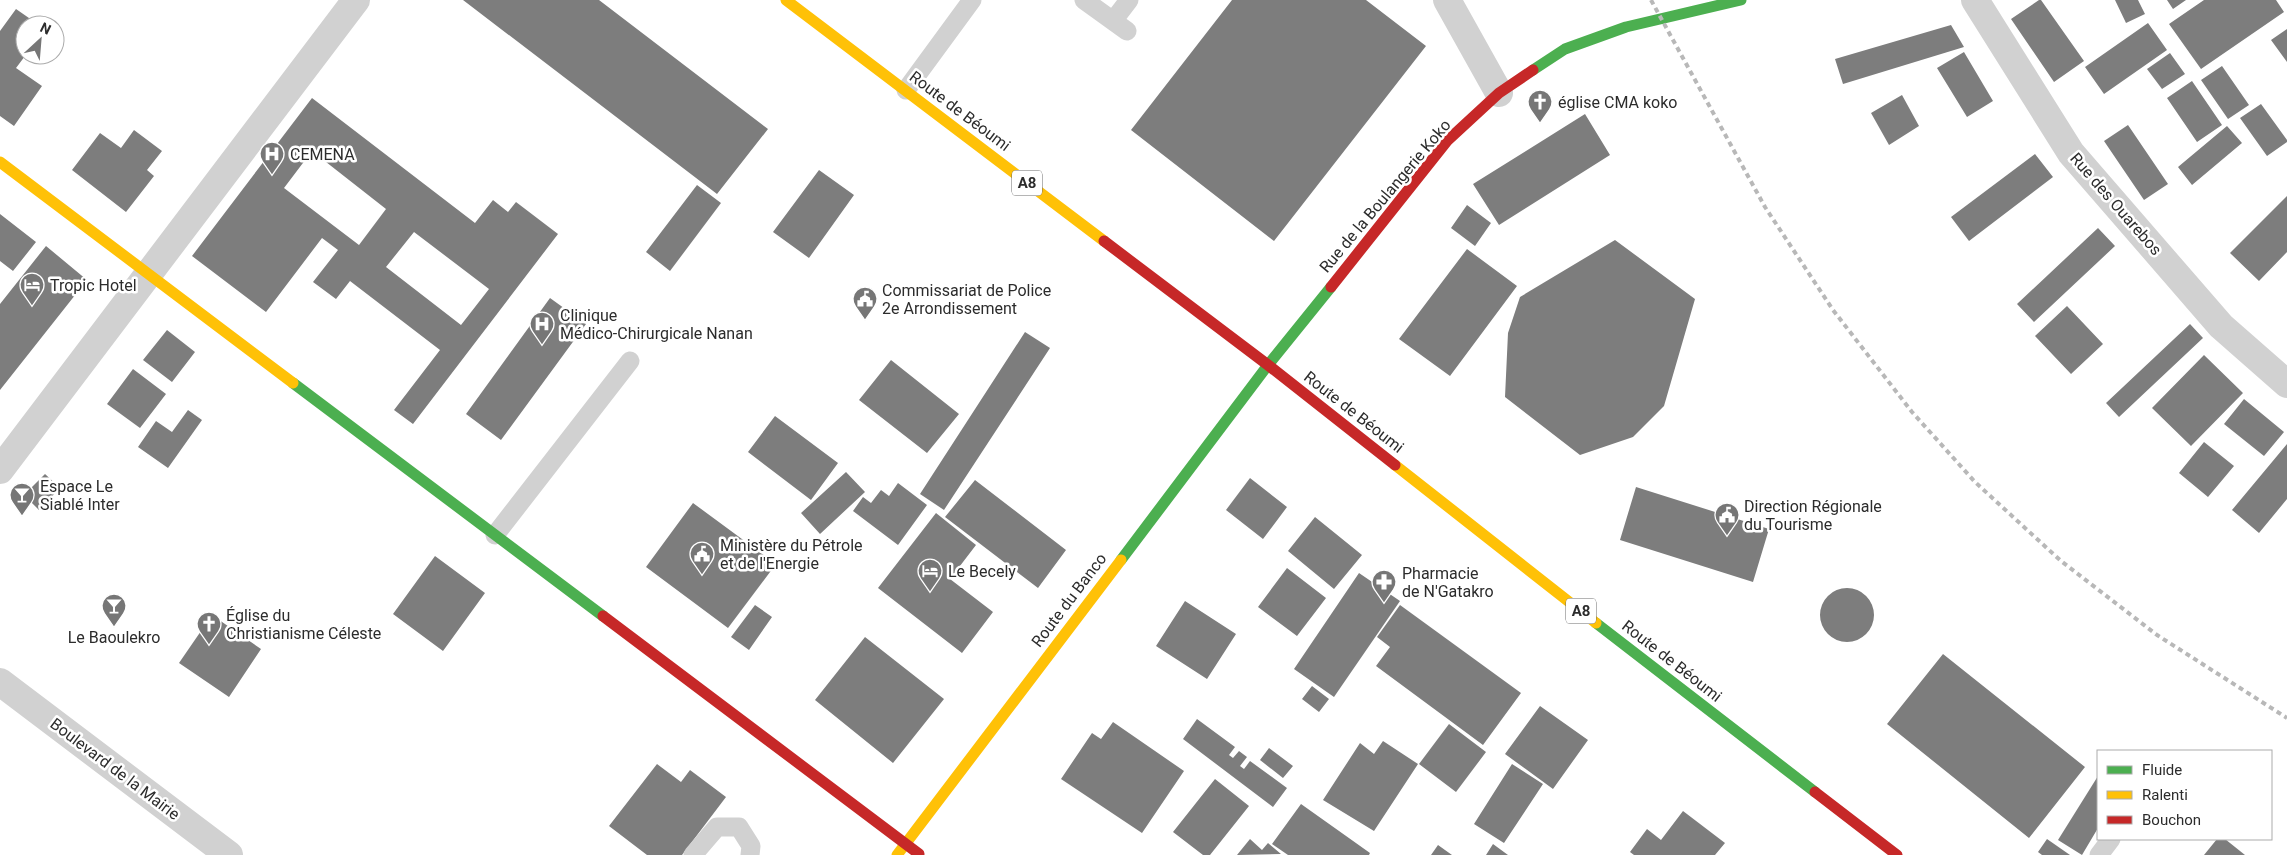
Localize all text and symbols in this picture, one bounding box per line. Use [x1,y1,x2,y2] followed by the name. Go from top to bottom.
[15,15,65,65] north arrow
[38,19,54,38] text: N
[906,67,1014,155] street label: Route de Béoumi
[1527,89,1553,123] church icon: église CMA koko
[1558,93,1677,112] place label: église CMA koko
[1315,116,1455,276] street label: Rue de la Boulangerie Koko
[259,141,285,175] hospital icon: CEMENA
[290,145,355,164] place label: CEMENA
[2066,149,2166,259] street label: Rue des Ouarebos
[1012,170,1042,196] road number: A8
[19,272,45,306] hotel icon: Tropic Hotel
[50,276,137,295] place label: Tropic Hotel
[882,281,1051,318] place label: Commissariat de Police 2e Arrondissement
[852,286,878,320] public building icon: Commissariat de Police 2e Arrondissement
[560,306,753,343] place label: Clinique Médico-Chirurgicale Nanan
[529,311,555,345] hospital icon: Clinique Médico-Chirurgicale Nanan
[1300,367,1408,457] street label: Route de Béoumi
[40,477,120,514] place label: Espace Le Siablé Inter
[9,482,35,516] bar icon: Espace Le Siablé Inter
[1744,497,1882,534] place label: Direction Régionale du Tourisme
[1714,502,1740,536] public building icon: Direction Régionale du Tourisme
[720,536,863,573] place label: Ministère du Pétrole et de l'Energie
[689,541,715,575] public building icon: Ministère du Pétrole et de l'Energie
[1028,549,1110,651] street label: Route du Banco
[917,558,943,592] hotel icon: Le Becely
[948,562,1016,581] place label: Le Becely
[1402,564,1494,601] place label: Pharmacie de N'Gatakro
[1371,569,1397,603] pharmacy icon: Pharmacie de N'Gatakro
[101,593,127,627] bar icon: Le Baoulekro
[1566,598,1596,624] road number: A8
[226,606,381,643] place label: Église du Christianisme Céleste
[196,611,222,645] church icon: Église du Christianisme Céleste
[1618,616,1726,706] street label: Route de Béoumi
[68,628,160,647] place label: Le Baoulekro
[47,714,183,824] street label: Boulevard de la Mairie
[2097,750,2272,840] legend
[2142,761,2182,779] text: Fluide
[2142,786,2188,804] text: Ralenti
[2142,811,2201,829] text: Bouchon

